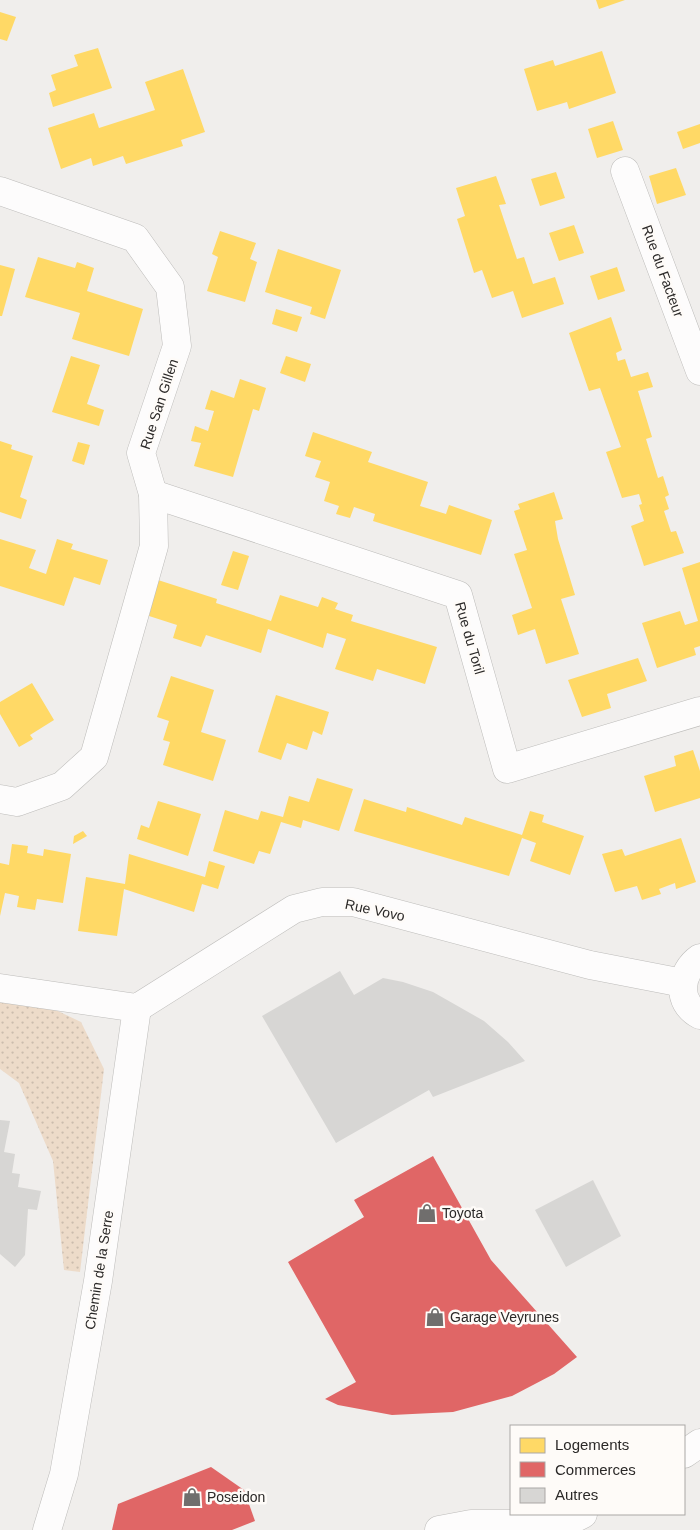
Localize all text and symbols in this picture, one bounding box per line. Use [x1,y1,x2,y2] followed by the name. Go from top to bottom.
[639,223,687,319] street label: Rue du Facteur
[137,357,181,451] street label: Rue San Gillen
[452,600,488,676] street label: Rue du Toril
[344,896,407,924] street label: Rue Vovo
[416,1202,438,1224] shop icon: Toyota
[442,1205,483,1221] place label: Toyota
[82,1209,116,1331] street label: Chemin de la Serre
[424,1306,446,1328] shop icon: Garage Veyrunes
[450,1309,559,1325] place label: Garage Veyrunes
[510,1425,685,1515] legend
[555,1436,629,1453] text: Logements
[555,1461,636,1478] text: Commerces
[181,1486,203,1508] shop icon: Poseidon
[555,1486,598,1503] text: Autres
[207,1489,265,1505] place label: Poseidon

